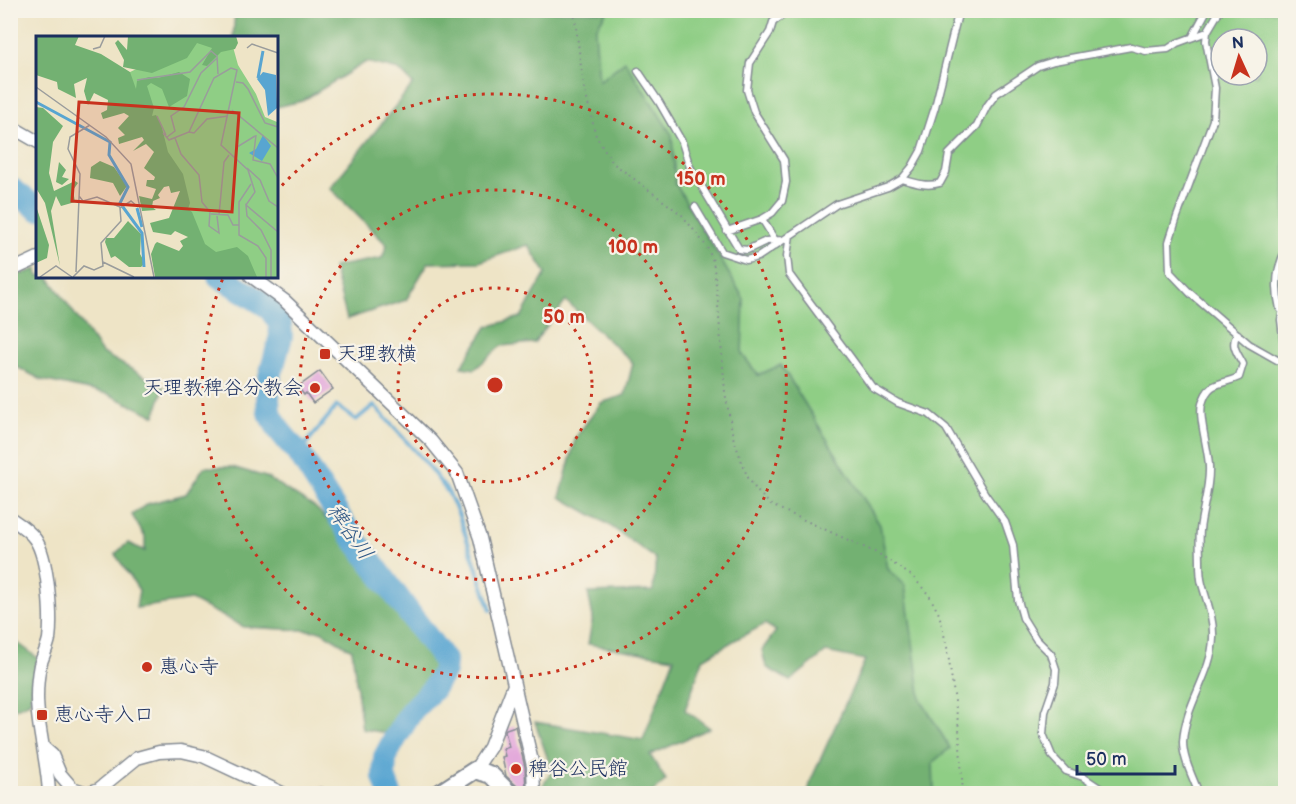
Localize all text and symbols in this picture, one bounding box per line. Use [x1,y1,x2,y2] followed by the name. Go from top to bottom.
[1209,27,1269,87] north arrow
[1231,34,1245,53] text: N
[36,36,278,278] inset map
[676,169,726,190] text: 150 m
[608,237,658,258] text: 100 m
[543,307,585,328] text: 50 m
[337,342,417,366] place label: 天理教横
[318,347,332,361] marker: 天理教横
[485,375,505,395] centre of rings
[143,376,303,400] place label: 天理教稗谷分教会
[308,381,322,395] marker: 天理教稗谷分教会
[322,499,378,565] water label: 稗谷川
[159,655,219,679] place label: 惠心寺
[140,660,154,674] marker: 惠心寺
[54,703,154,727] place label: 恵心寺入口
[35,708,49,722] marker: 恵心寺入口
[1077,738,1174,776] scale bar
[1086,749,1127,770] text: 50 m
[528,757,628,781] place label: 稗谷公民館
[509,762,523,776] marker: 稗谷公民館

